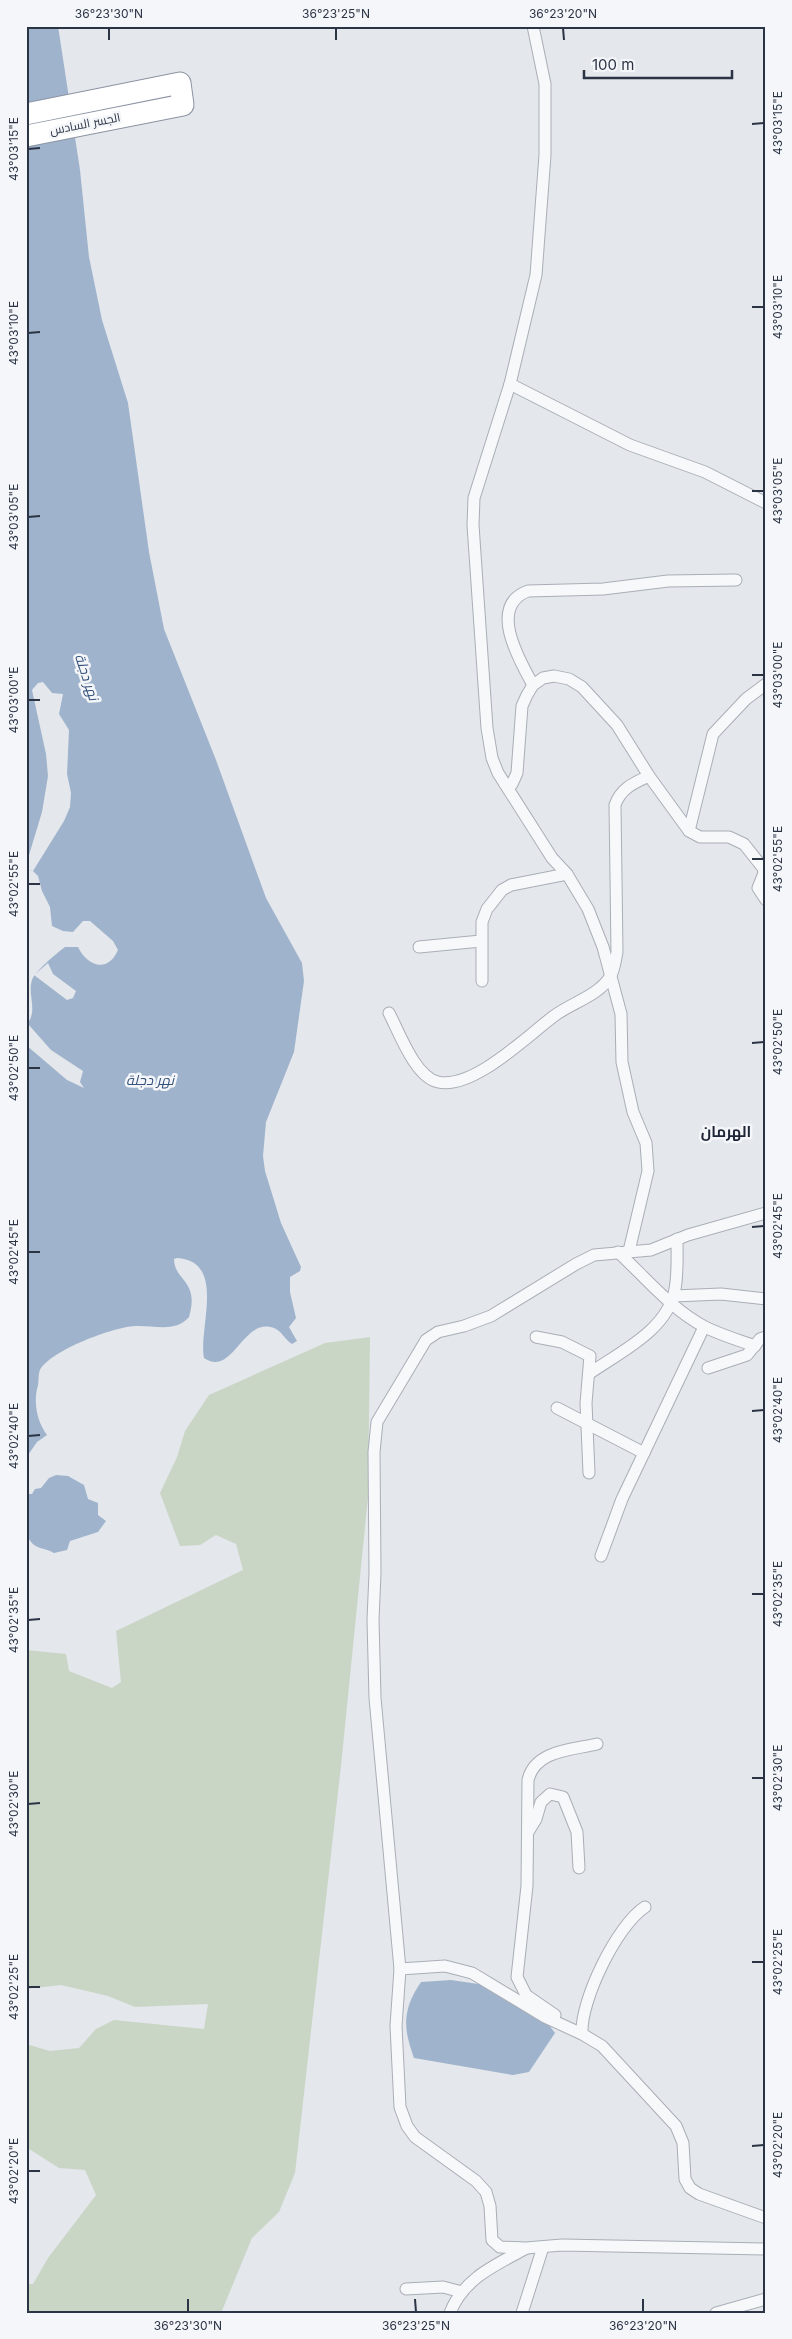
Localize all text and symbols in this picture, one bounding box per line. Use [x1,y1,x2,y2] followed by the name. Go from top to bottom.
[75,6,143,21] text: 36°23'30"N
[302,6,370,21] text: 36°23'25"N
[529,6,597,21] text: 36°23'20"N
[584,48,732,80] scale bar
[592,55,634,74] text: 100 m
[770,91,785,155] text: 43°03'15"E
[48,109,121,138] street label: الجسر السادس
[6,117,21,181] text: 43°03'15"E
[770,275,785,339] text: 43°03'10"E
[6,301,21,365] text: 43°03'10"E
[770,458,785,524] text: 43°03'05"E
[6,484,21,550] text: 43°03'05"E
[770,642,785,708] text: 43°03'00"E
[71,651,103,704] water label: نهر دجلة
[6,667,21,733] text: 43°03'00"E
[770,826,785,892] text: 43°02'55"E
[6,851,21,917] text: 43°02'55"E
[770,1009,785,1075] text: 43°02'50"E
[6,1035,21,1101] text: 43°02'50"E
[126,1071,175,1089] water label: نهر دجلة
[701,1122,751,1141] district label: الهرمان
[770,1193,785,1259] text: 43°02'45"E
[6,1219,21,1285] text: 43°02'45"E
[770,1377,785,1443] text: 43°02'40"E
[6,1403,21,1469] text: 43°02'40"E
[770,1561,785,1627] text: 43°02'35"E
[6,1587,21,1653] text: 43°02'35"E
[770,1745,785,1811] text: 43°02'30"E
[6,1771,21,1837] text: 43°02'30"E
[770,1929,785,1995] text: 43°02'25"E
[6,1954,21,2020] text: 43°02'25"E
[770,2112,785,2178] text: 43°02'20"E
[6,2138,21,2204] text: 43°02'20"E
[154,2318,222,2333] text: 36°23'30"N
[382,2318,450,2333] text: 36°23'25"N
[609,2318,677,2333] text: 36°23'20"N

